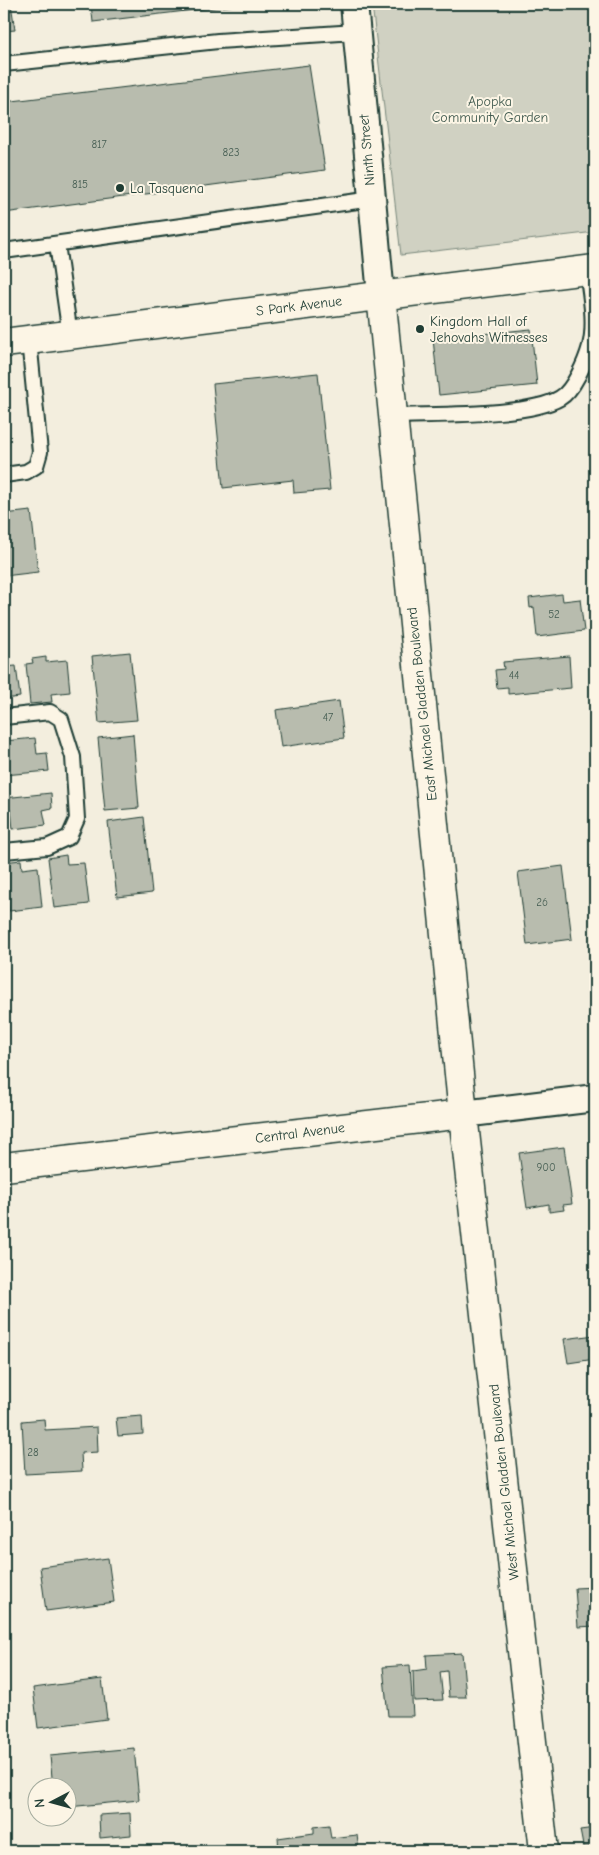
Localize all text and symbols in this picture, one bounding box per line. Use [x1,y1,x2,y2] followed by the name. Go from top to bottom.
[432,93,548,126] park label: Apopka Community Garden
[355,113,379,186] street label: Ninth Street
[91,138,107,151] house number: 817
[223,146,239,159] house number: 823
[72,178,88,191] house number: 815
[130,180,204,197] place label: La Tasquena
[114,182,126,194] marker: La Tasquena
[255,292,343,320] street label: S Park Avenue
[430,313,548,346] place label: Kingdom Hall of Jehovahs Witnesses
[414,323,426,335] marker: Kingdom Hall of Jehovahs Witnesses
[403,606,441,802] street label: East Michael Gladden Boulevard
[548,608,560,621] house number: 52
[509,669,519,682] house number: 44
[323,711,333,724] house number: 47
[536,896,548,909] house number: 26
[254,1119,346,1147] street label: Central Avenue
[536,1161,556,1174] house number: 900
[485,1383,523,1581] street label: West Michael Gladden Boulevard
[27,1446,39,1459] house number: 28
[28,1778,78,1828] north arrow
[31,1798,48,1809] text: N

